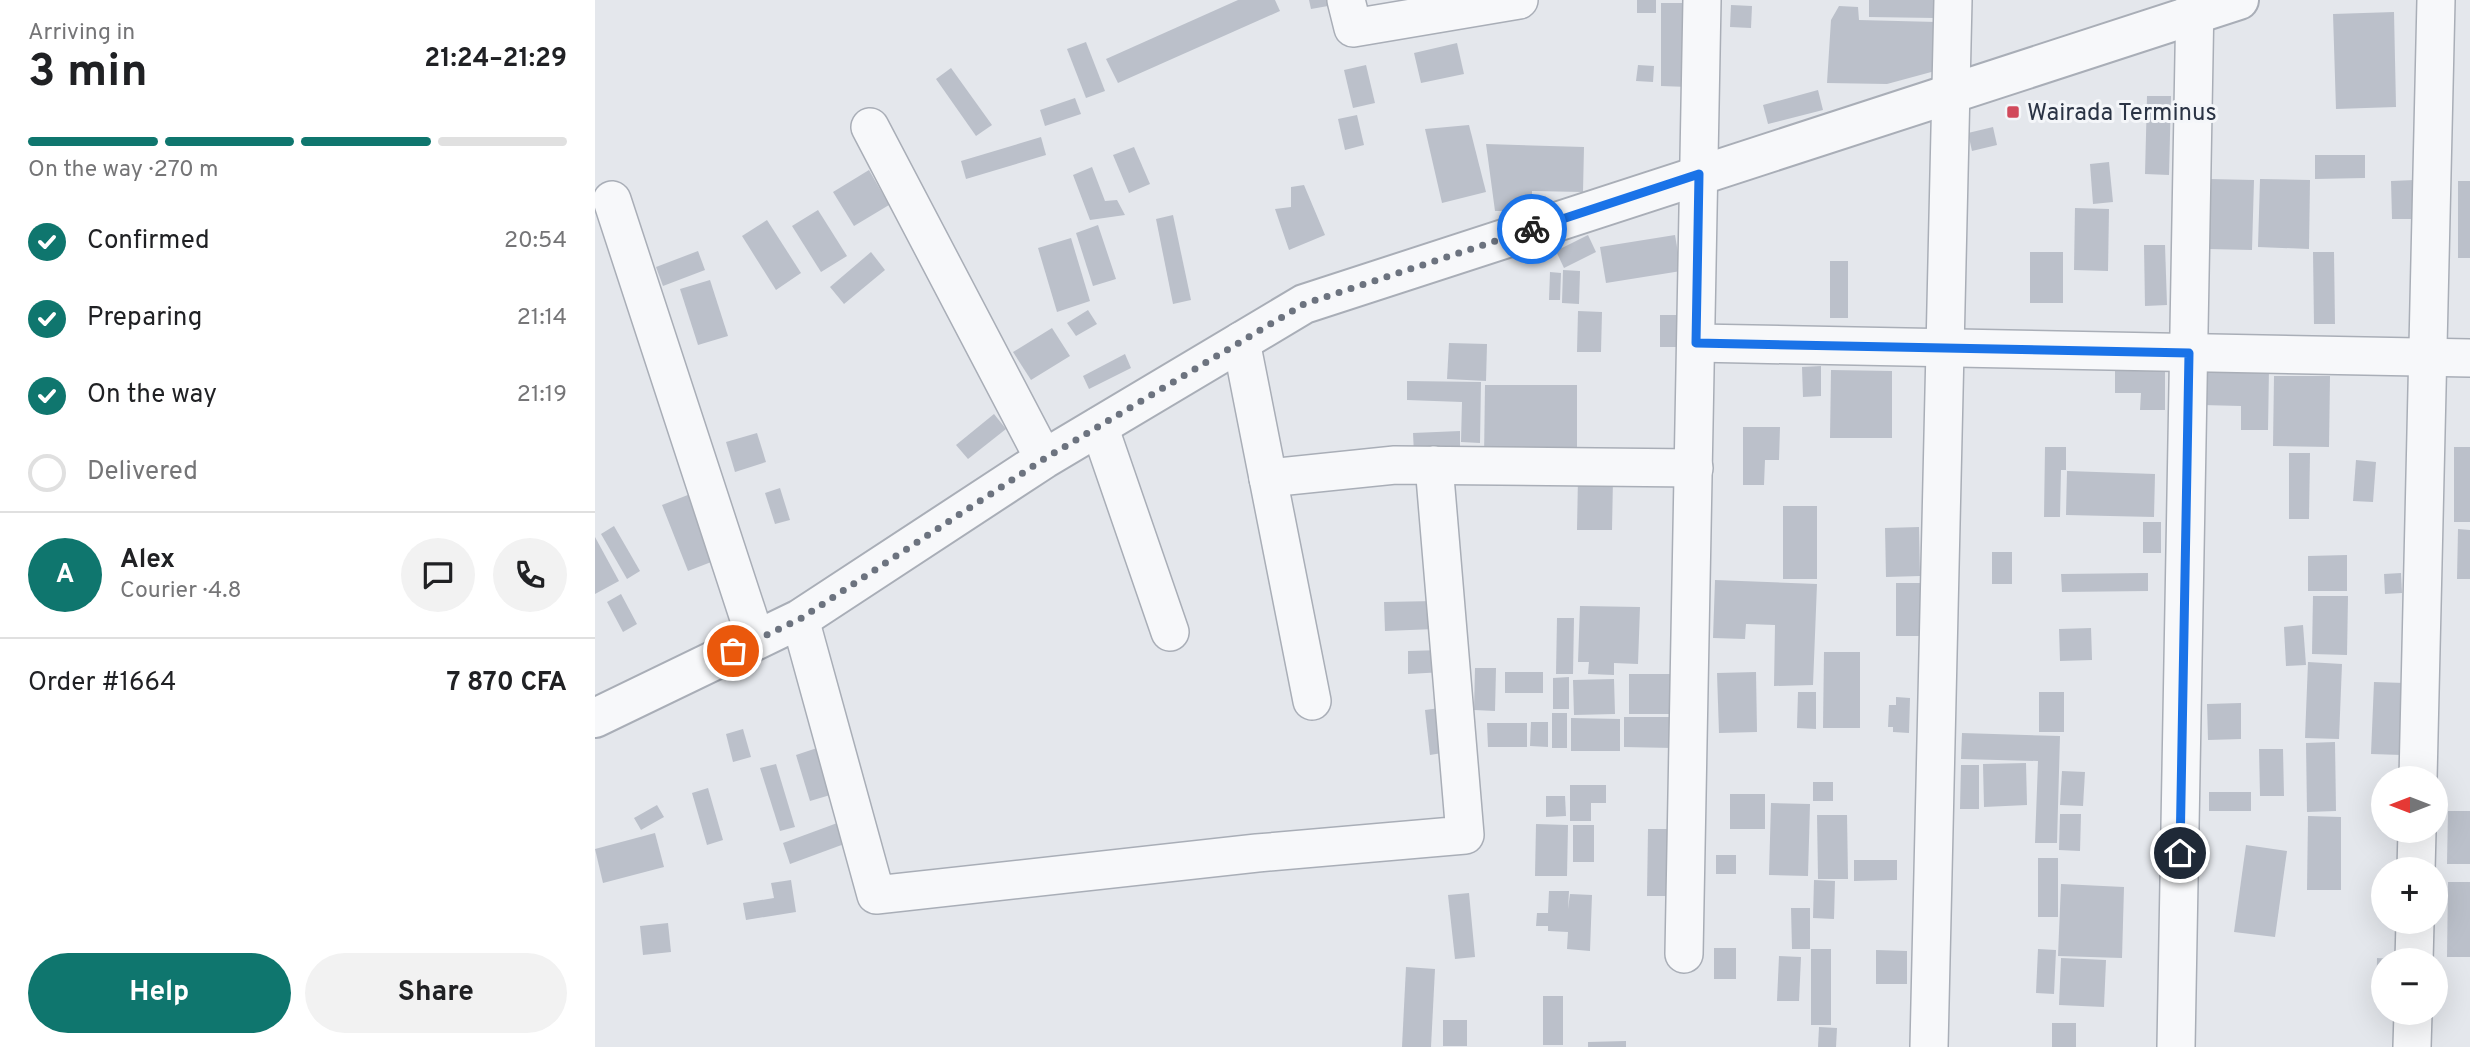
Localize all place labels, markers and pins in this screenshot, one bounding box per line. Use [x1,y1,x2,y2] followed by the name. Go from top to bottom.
[2027,99,2217,129] place label: Wairada Terminus
[2005,104,2021,120] marker: Wairada Terminus
[703,621,763,681] pin
[2150,823,2210,883] pin

